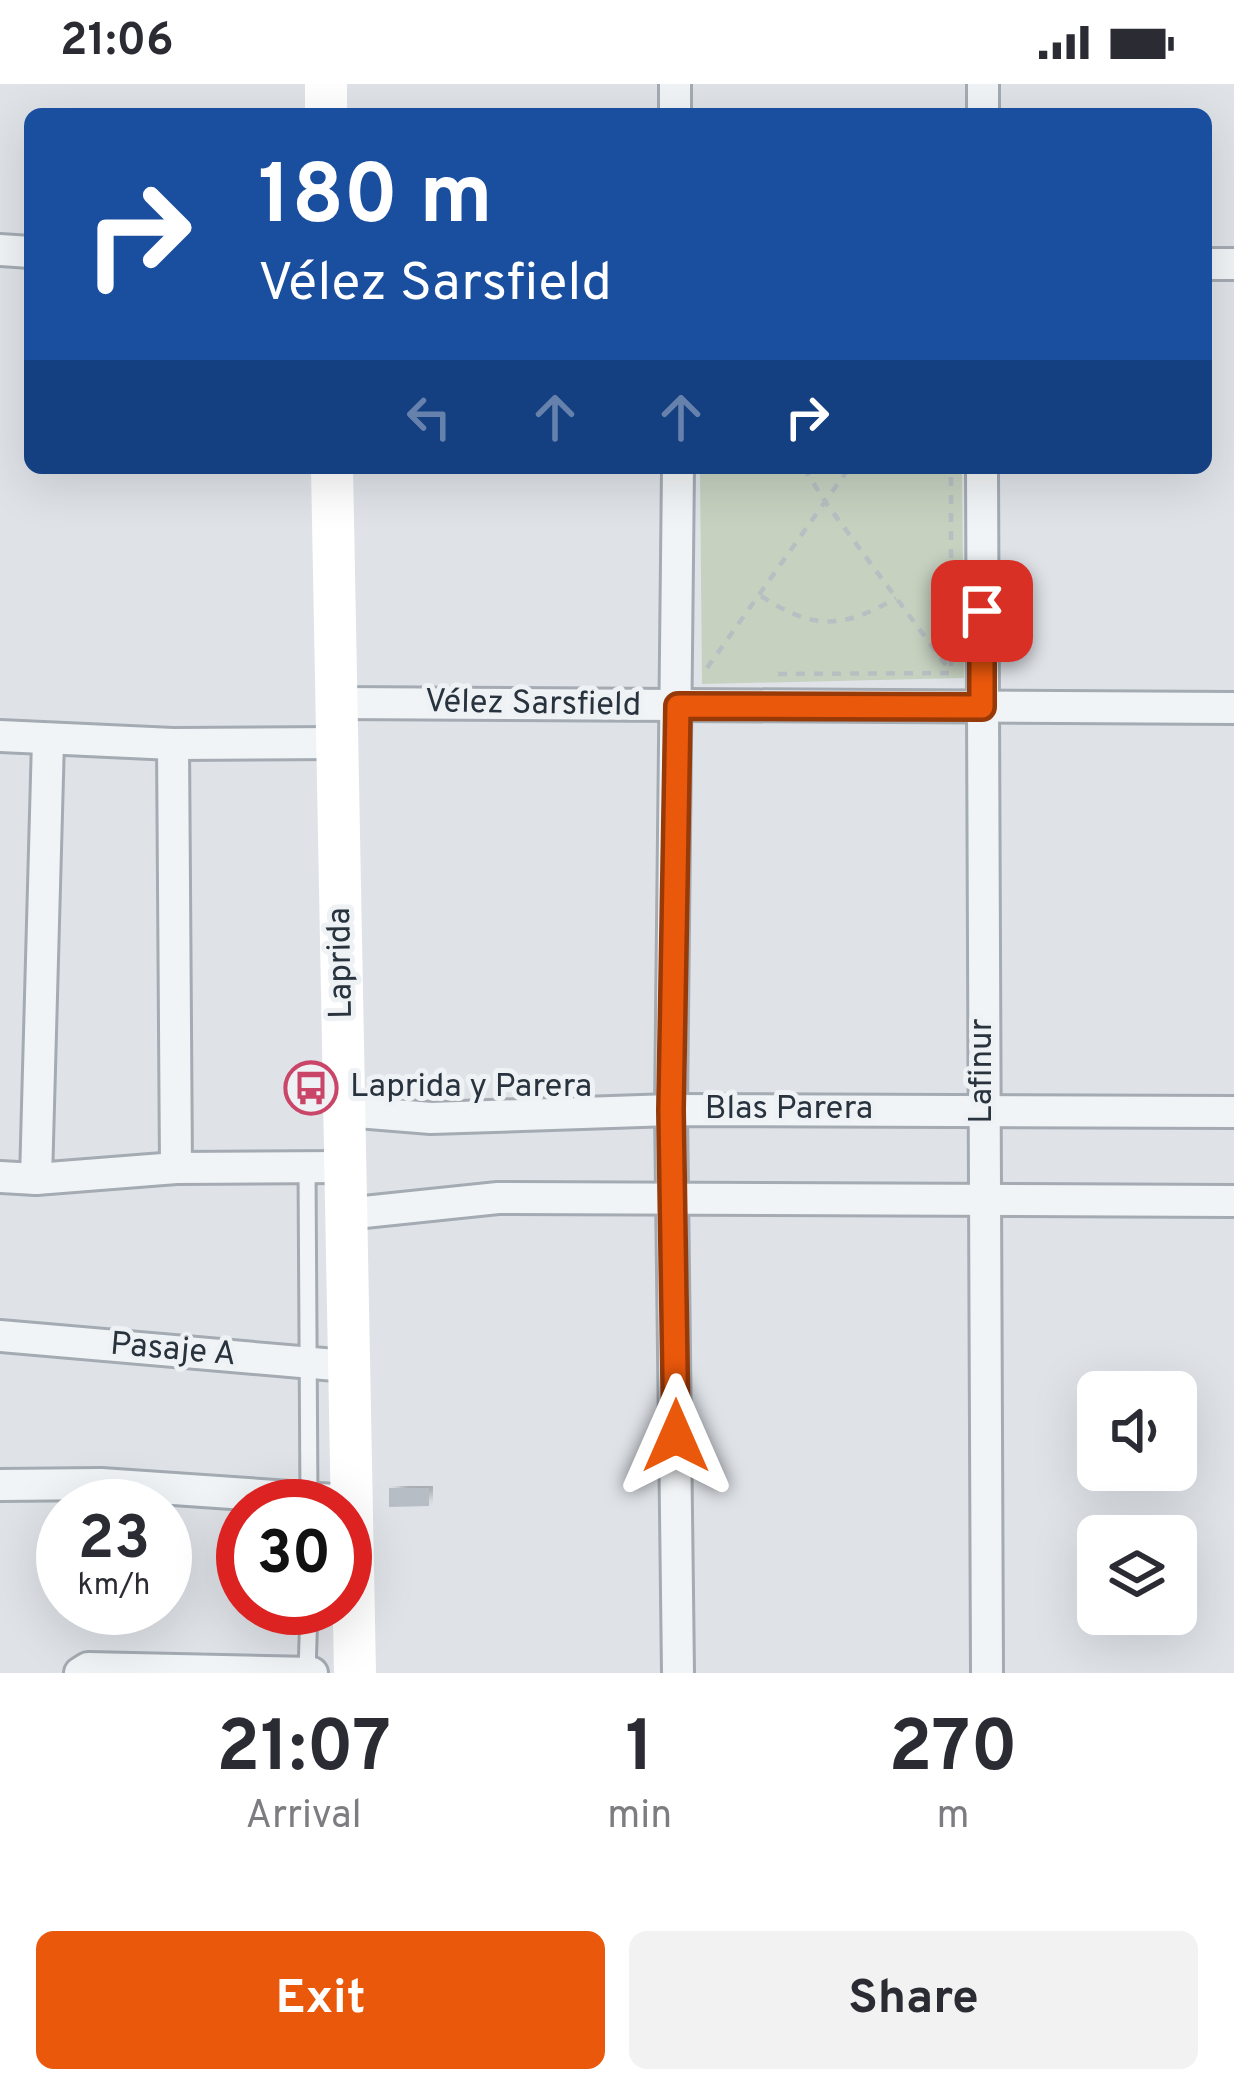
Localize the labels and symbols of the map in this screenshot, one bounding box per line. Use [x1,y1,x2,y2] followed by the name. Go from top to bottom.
[931,560,1033,662] pin
[425,682,641,728] street label: Vélez Sarsfield
[320,907,364,1019] street label: Laprida
[962,1018,1004,1124] street label: Lafinur
[283,1060,339,1116] bus stop icon: Laprida y Parera
[350,1067,592,1109] place label: Laprida y Parera
[705,1089,873,1131] street label: Blas Parera
[108,1325,238,1377] street label: Pasaje A
[613,1373,739,1499] position arrow
[216,1479,372,1635] speed limit sign: 30

